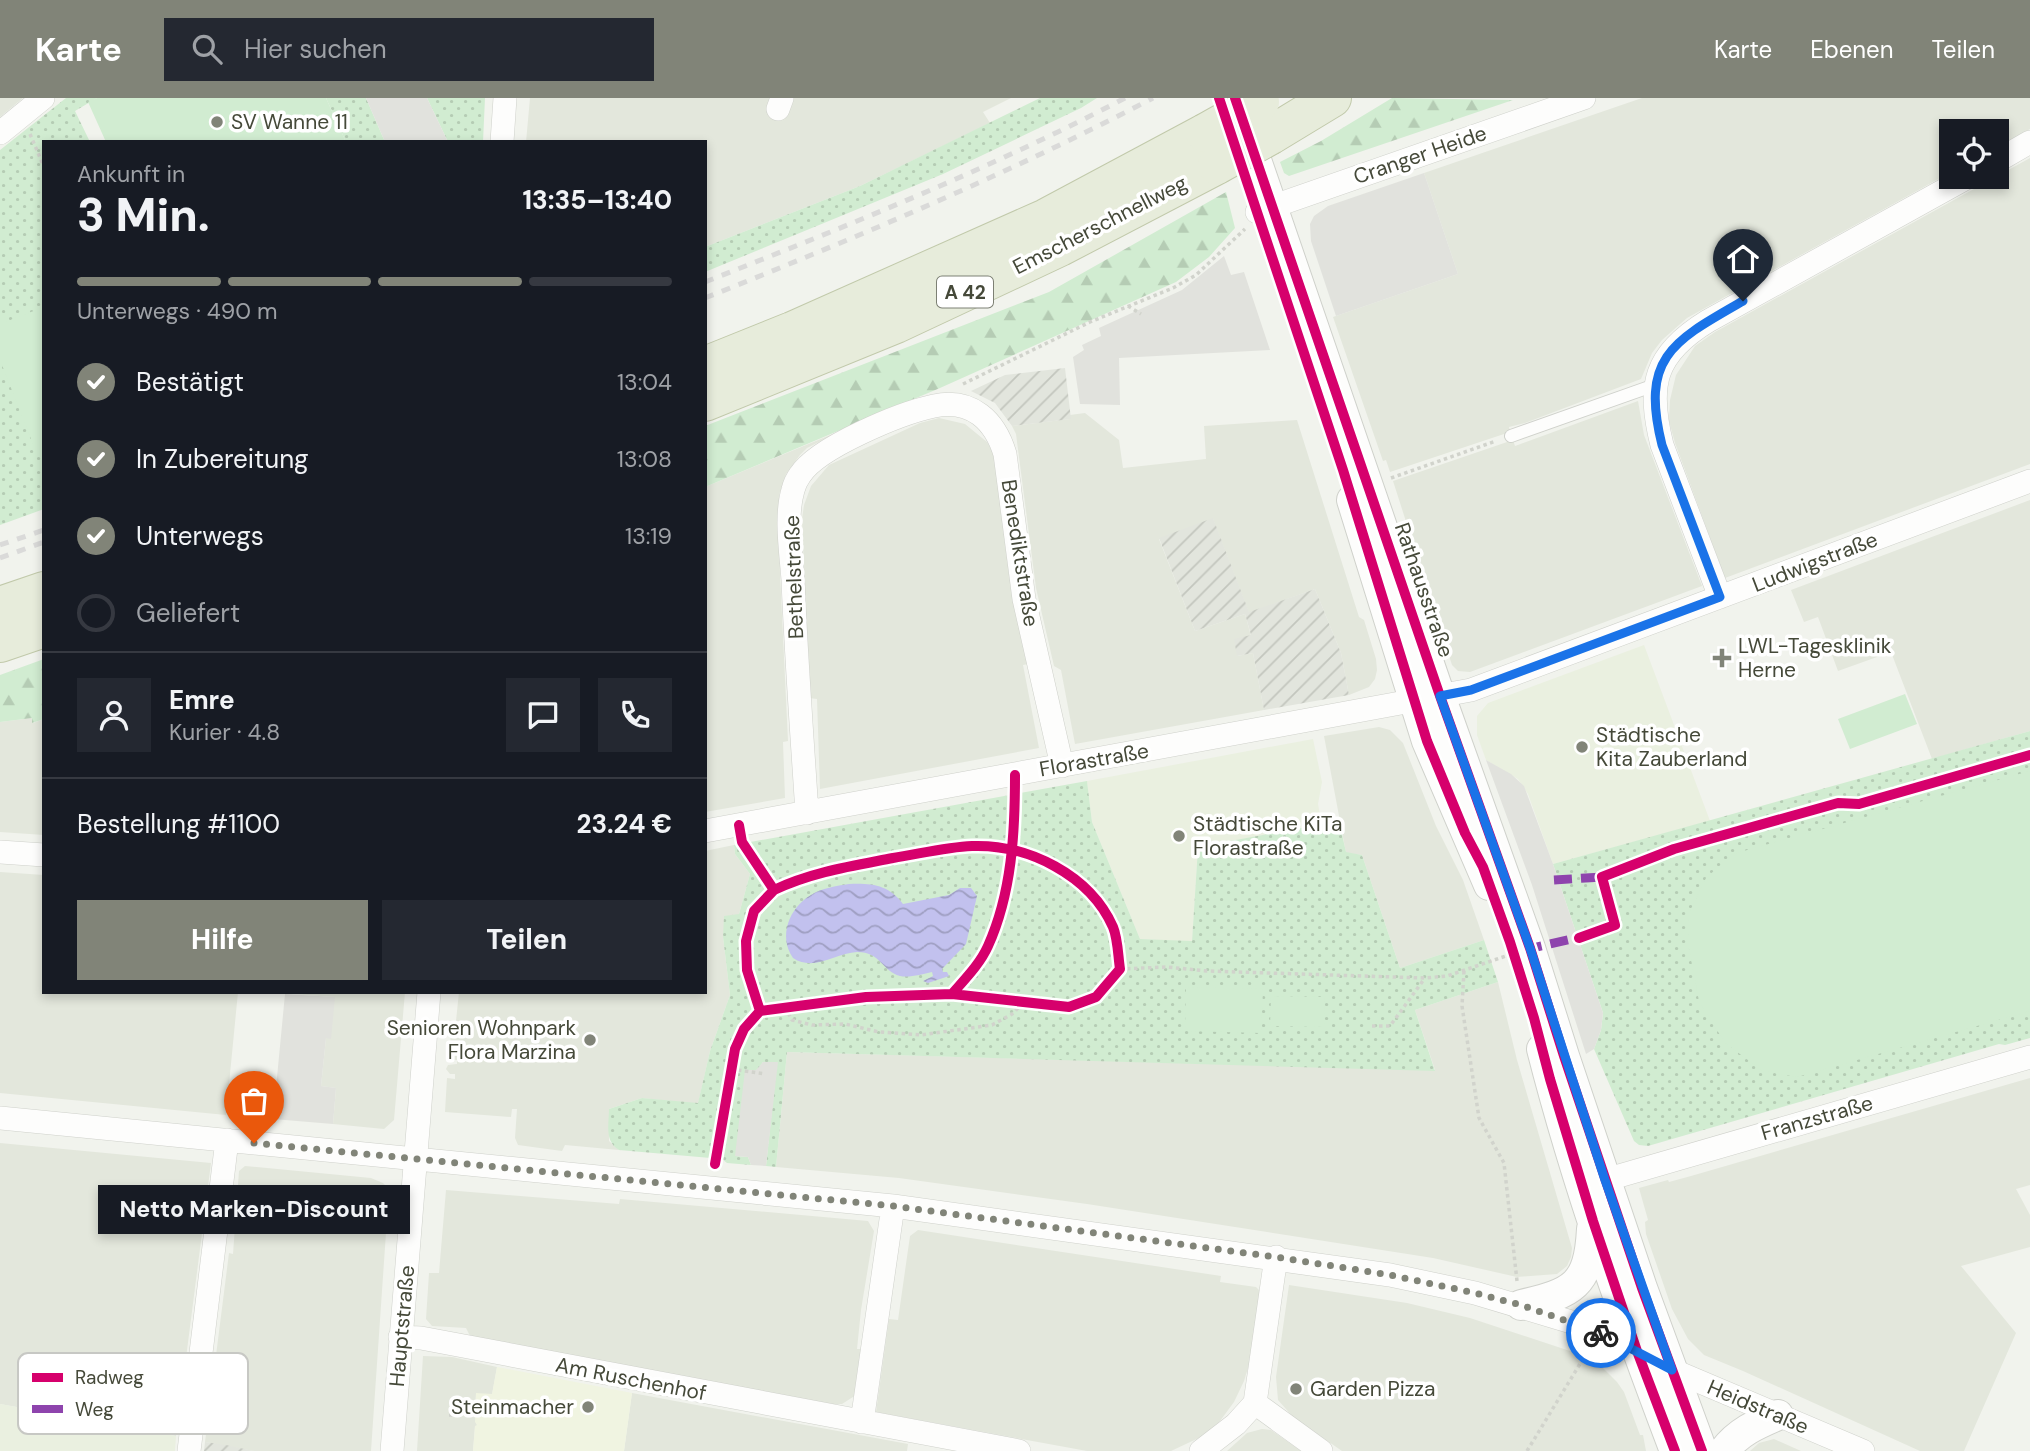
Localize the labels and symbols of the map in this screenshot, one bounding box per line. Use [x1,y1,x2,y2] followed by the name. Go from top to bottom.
[231,108,348,136] place label: SV Wanne 11
[209,114,225,130] marker: SV Wanne 11
[1350,119,1490,191] street label: Cranger Heide
[1008,169,1192,281] street label: Emscherschnellweg
[1713,229,1773,301] pin
[937,276,993,308] road number: A 42
[995,477,1045,629] street label: Benediktstraße
[778,514,810,640] street label: Bethelstraße
[1388,519,1460,661] street label: Rathausstraße
[1748,525,1882,599] street label: Ludwigstraße
[1738,632,1892,684] place label: LWL-Tagesklinik Herne
[1712,648,1732,668] marker: LWL-Tagesklinik Herne
[1596,721,1748,773] place label: Städtische Kita Zauberland
[1037,737,1151,783] street label: Florastraße
[1574,739,1590,755] marker: Städtische Kita Zauberland
[1193,810,1342,862] place label: Städtische KiTa Florastraße
[1171,828,1187,844] marker: Städtische KiTa Florastraße
[387,1014,576,1066] place label: Senioren Wohnpark Flora Marzina
[582,1032,598,1048] marker: Senioren Wohnpark Flora Marzina
[224,1071,284,1143] pin
[1758,1089,1876,1147] street label: Franzstraße
[98,1185,410,1234] callout: Netto Marken-Discount
[383,1264,421,1388] street label: Hauptstraße
[1566,1298,1636,1368] courier
[553,1351,709,1407] street label: Am Ruschenhof
[18,1353,248,1434] legend
[75,1365,144,1390] text: Radweg
[1703,1373,1813,1441] street label: Heidstraße
[1310,1375,1435,1403] place label: Garden Pizza
[1288,1381,1304,1397] marker: Garden Pizza
[451,1393,574,1421] place label: Steinmacher
[75,1397,114,1422] text: Weg
[580,1399,596,1415] marker: Steinmacher

